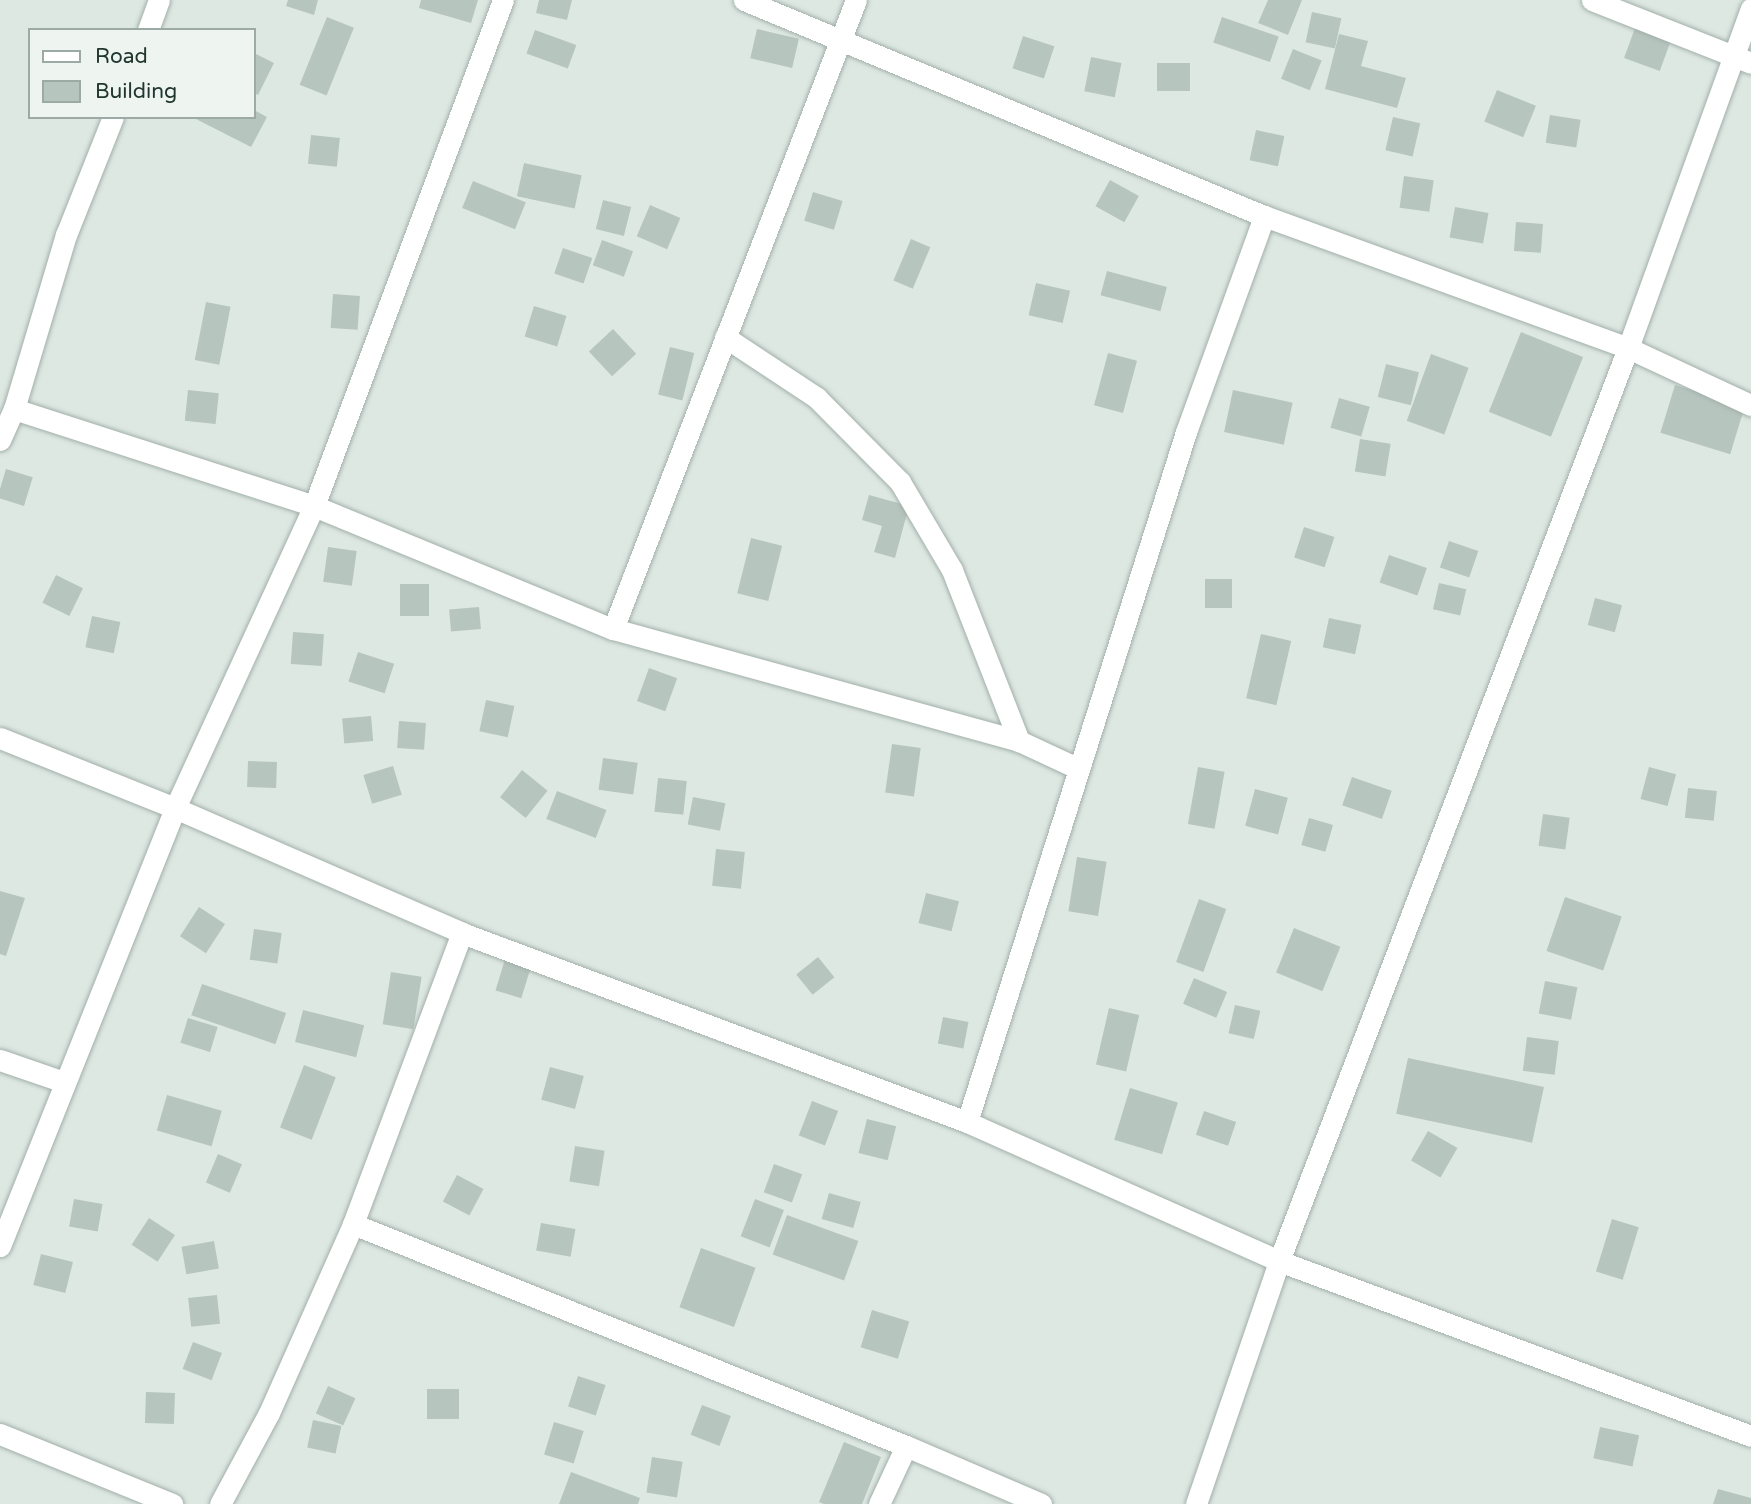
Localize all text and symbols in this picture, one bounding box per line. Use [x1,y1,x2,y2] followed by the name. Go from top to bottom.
[28,28,256,119] legend
[95,44,148,69] text: Road
[95,79,177,104] text: Building

